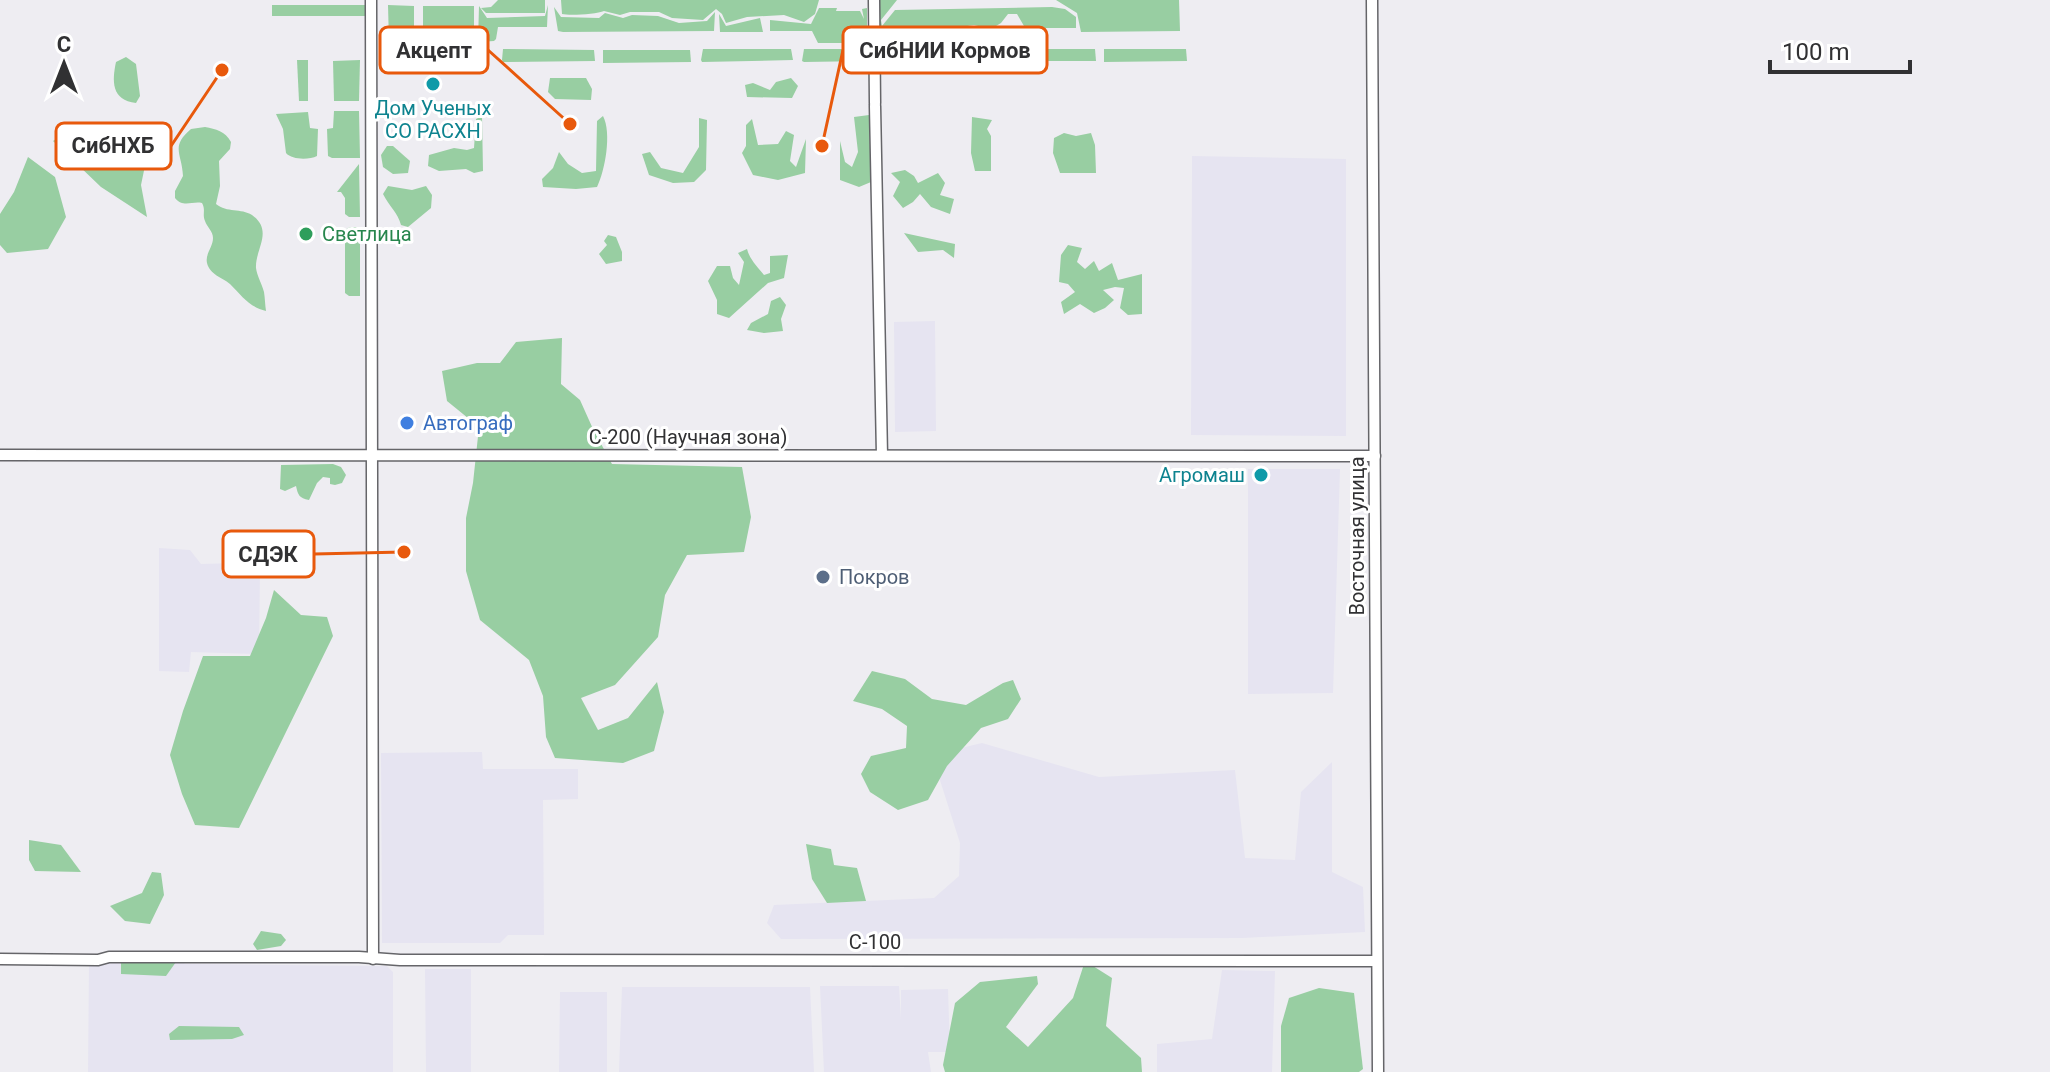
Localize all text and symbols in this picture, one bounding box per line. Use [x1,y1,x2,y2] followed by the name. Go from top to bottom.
[24,24,104,104] north arrow
[1770,24,1910,74] scale bar
[380,27,488,73] callout: Акцепт
[843,27,1047,73] callout: СибНИИ Кормов
[57,32,71,57] text: С
[396,38,472,63] text: Акцепт
[859,38,1031,63] text: СибНИИ Кормов
[1782,38,1849,66] text: 100 m
[424,75,442,93] marker: Дом Ученых СО РАСХН
[374,96,492,143] place label: Дом Ученых СО РАСХН
[56,123,171,169] callout: СибНХБ
[72,133,155,158] text: СибНХБ
[322,222,412,246] place label: Светлица
[297,225,315,243] marker: Светлица
[423,411,513,435] place label: Автограф
[398,414,416,432] marker: Автограф
[589,425,787,449] street label: С-200 (Научная зона)
[1345,456,1369,616] street label: Восточная улица
[1159,463,1245,487] place label: Агромаш
[1252,466,1270,484] marker: Агромаш
[223,531,314,577] callout: СДЭК
[238,542,298,567] text: СДЭК
[839,565,910,589] place label: Покров
[814,568,832,586] marker: Покров
[849,930,901,954] street label: С-100

